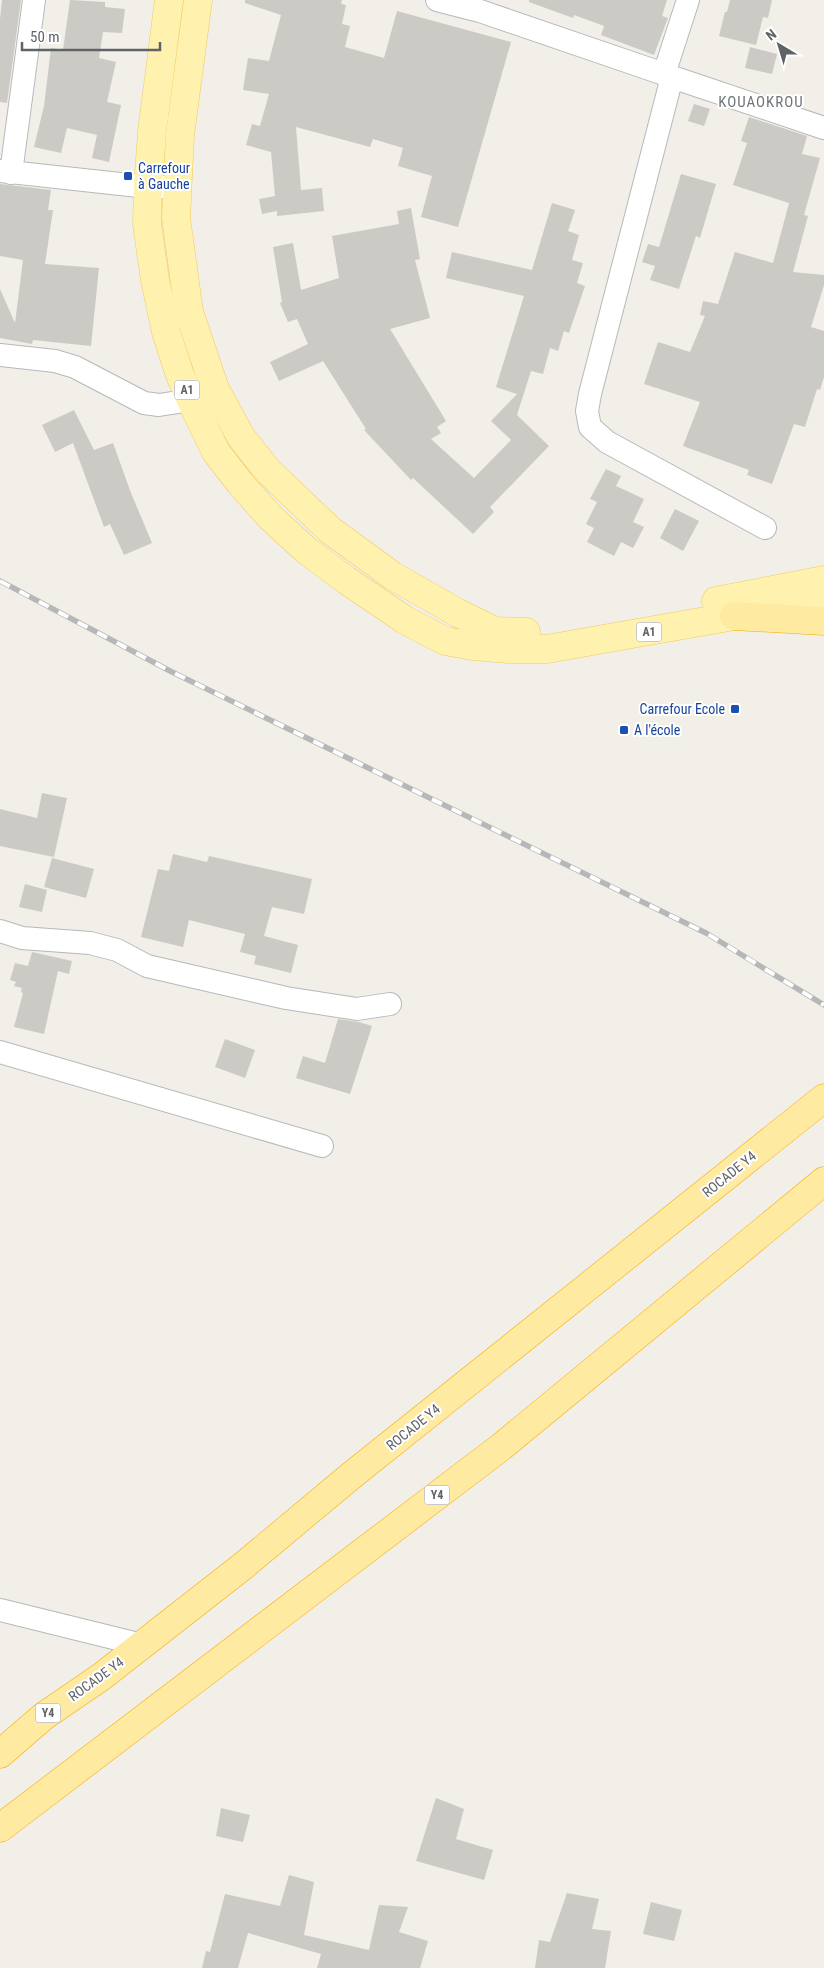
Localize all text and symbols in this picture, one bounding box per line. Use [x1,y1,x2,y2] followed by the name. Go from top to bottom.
[22,20,160,52] scale bar
[754,20,804,70] north arrow
[763,26,779,44] text: N
[30,28,60,46] text: 50 m
[718,93,804,111] district label: KOUAOKROU
[138,160,190,192] place label: Carrefour à Gauche
[122,170,134,182] marker: Carrefour à Gauche
[174,380,200,400] road number: A1
[636,622,662,642] road number: A1
[640,701,725,717] place label: Carrefour Ecole
[729,703,741,715] marker: Carrefour Ecole
[634,722,681,738] place label: A l'école
[618,724,630,736] marker: A l'école
[699,1148,759,1200] street label: ROCADE Y4
[383,1401,443,1453] street label: ROCADE Y4
[424,1486,450,1504] road number: Y4
[65,1654,127,1704] street label: ROCADE Y4
[36,1704,60,1722] road number: Y4

